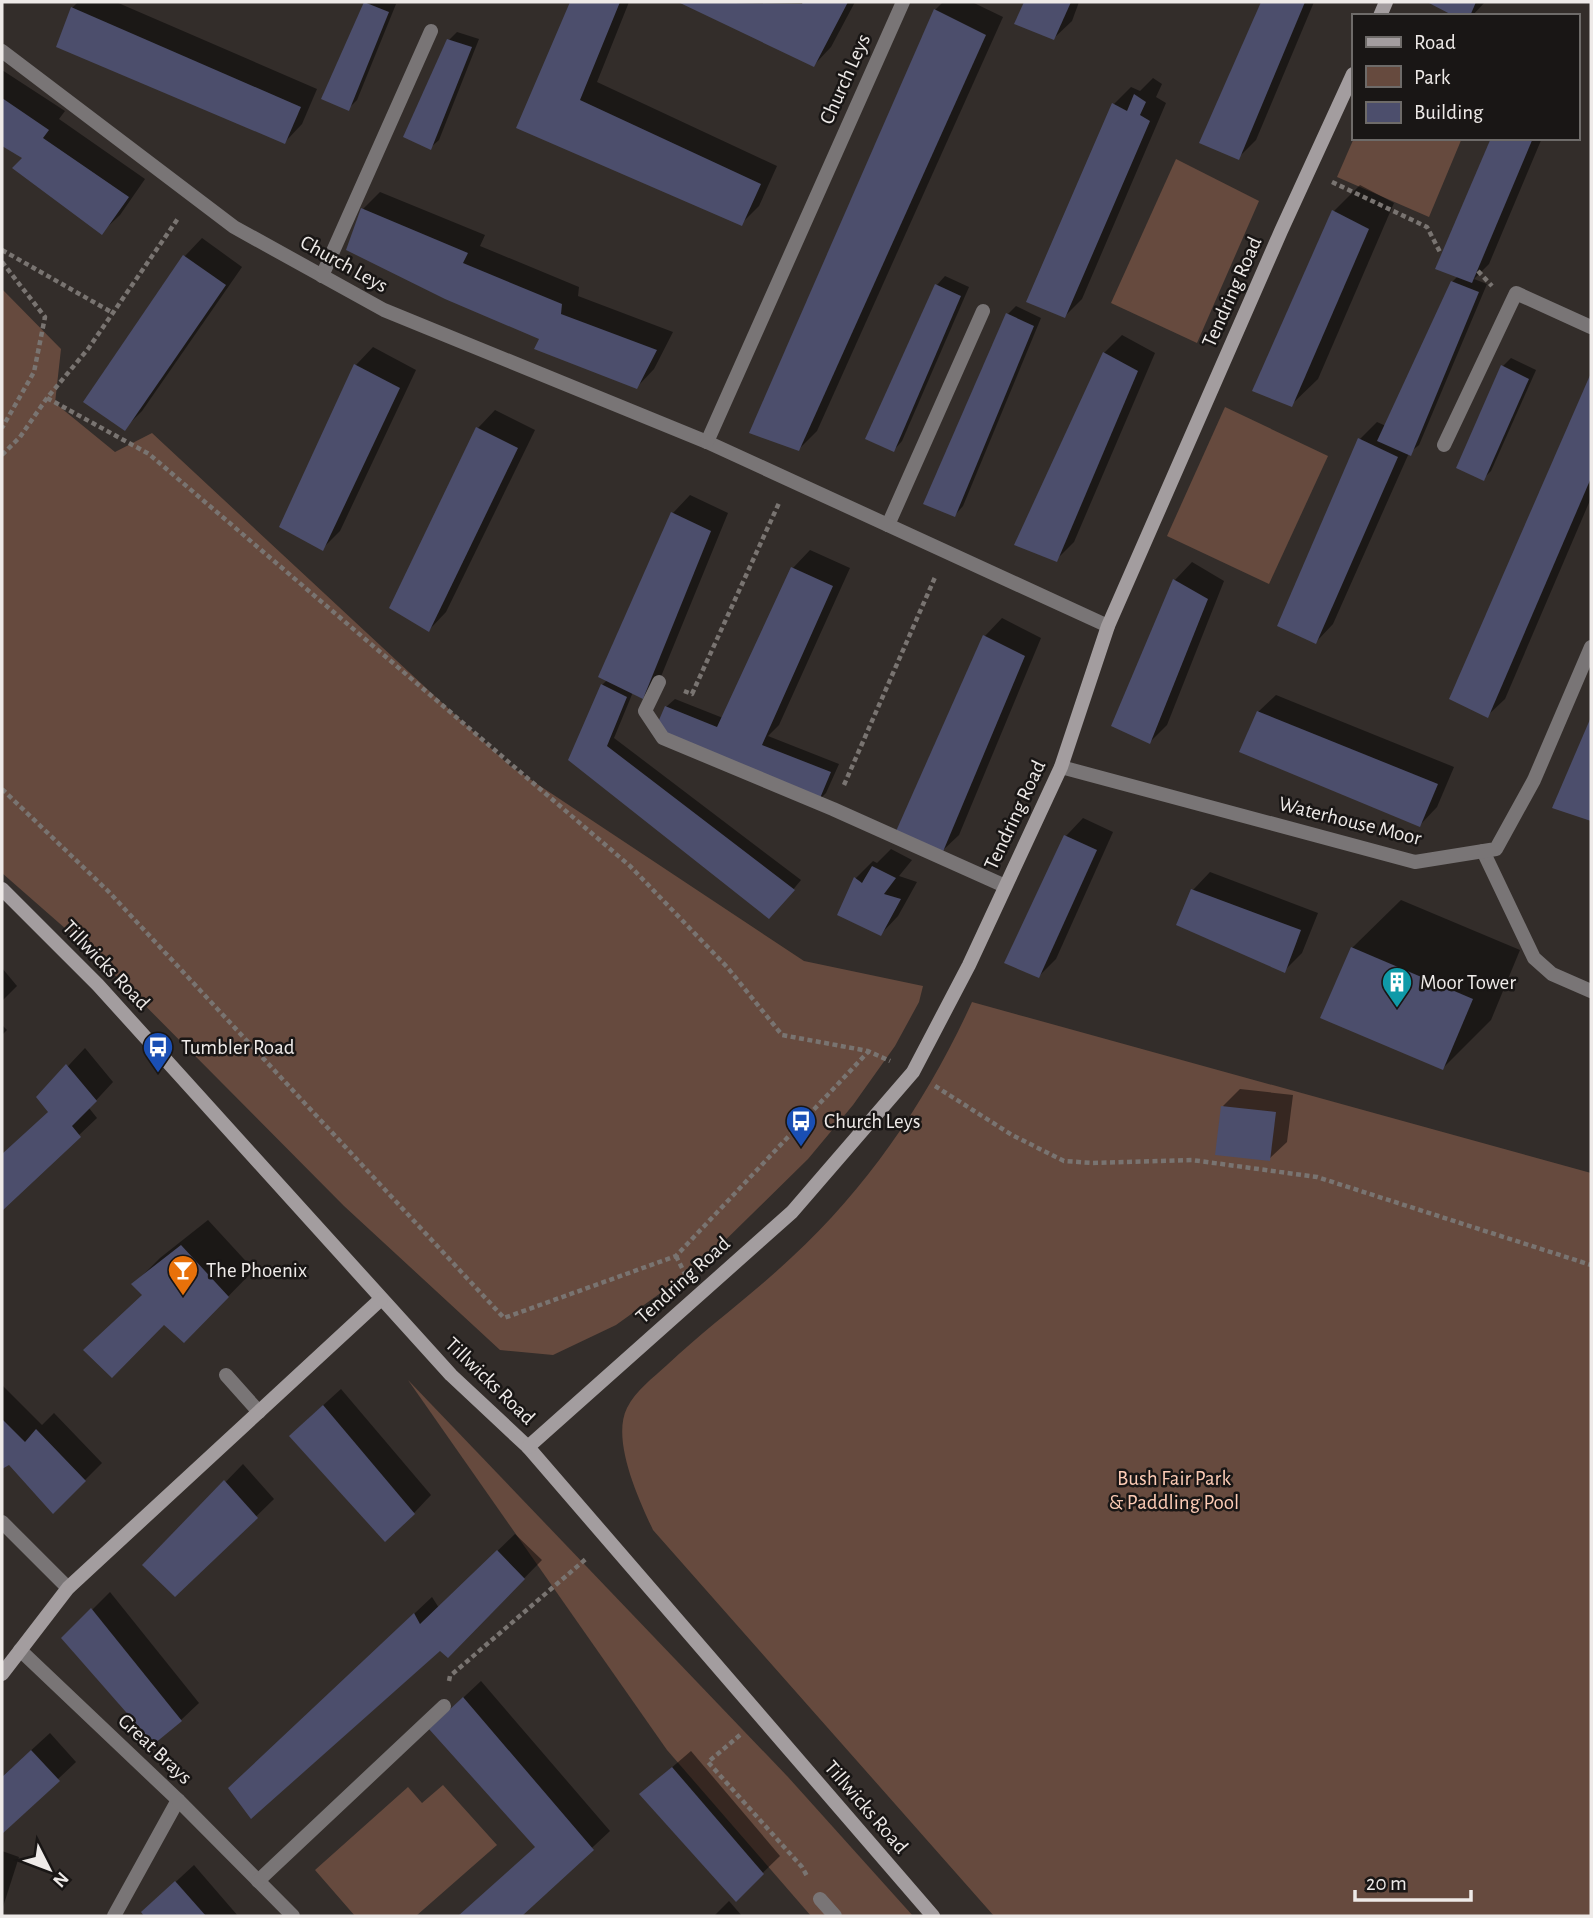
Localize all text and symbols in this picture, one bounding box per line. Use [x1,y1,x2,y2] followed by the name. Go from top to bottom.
[1352,14,1579,140] legend
[816,31,874,127] street label: Church Leys
[1414,32,1456,53] text: Road
[1414,67,1451,88] text: Park
[1414,102,1484,123] text: Building
[297,231,391,297] street label: Church Leys
[1198,234,1266,350] street label: Tendring Road
[980,757,1050,873] street label: Tendring Road
[1276,793,1424,849] street label: Waterhouse Moor
[58,916,154,1014] street label: Tillwicks Road
[1380,965,1414,1009] building icon: Moor Tower
[1420,972,1516,993] place label: Moor Tower
[141,1030,175,1074] bus stop icon: Tumbler Road
[181,1037,295,1058] place label: Tumbler Road
[784,1104,818,1148] bus stop icon: Church Leys
[824,1111,920,1132] place label: Church Leys
[632,1232,734,1327] street label: Tendring Road
[166,1253,200,1297] bar icon: The Phoenix
[206,1260,307,1281] place label: The Phoenix
[441,1333,539,1429] street label: Tillwicks Road
[1109,1468,1239,1513] park label: Bush Fair Park & Paddling Pool
[114,1710,196,1788] street label: Great Brays
[820,1756,912,1858] street label: Tillwicks Road
[14,1834,84,1904] north arrow
[1355,1858,1470,1902] scale bar
[49,1868,72,1891] text: N
[1366,1873,1407,1894] text: 20 m

